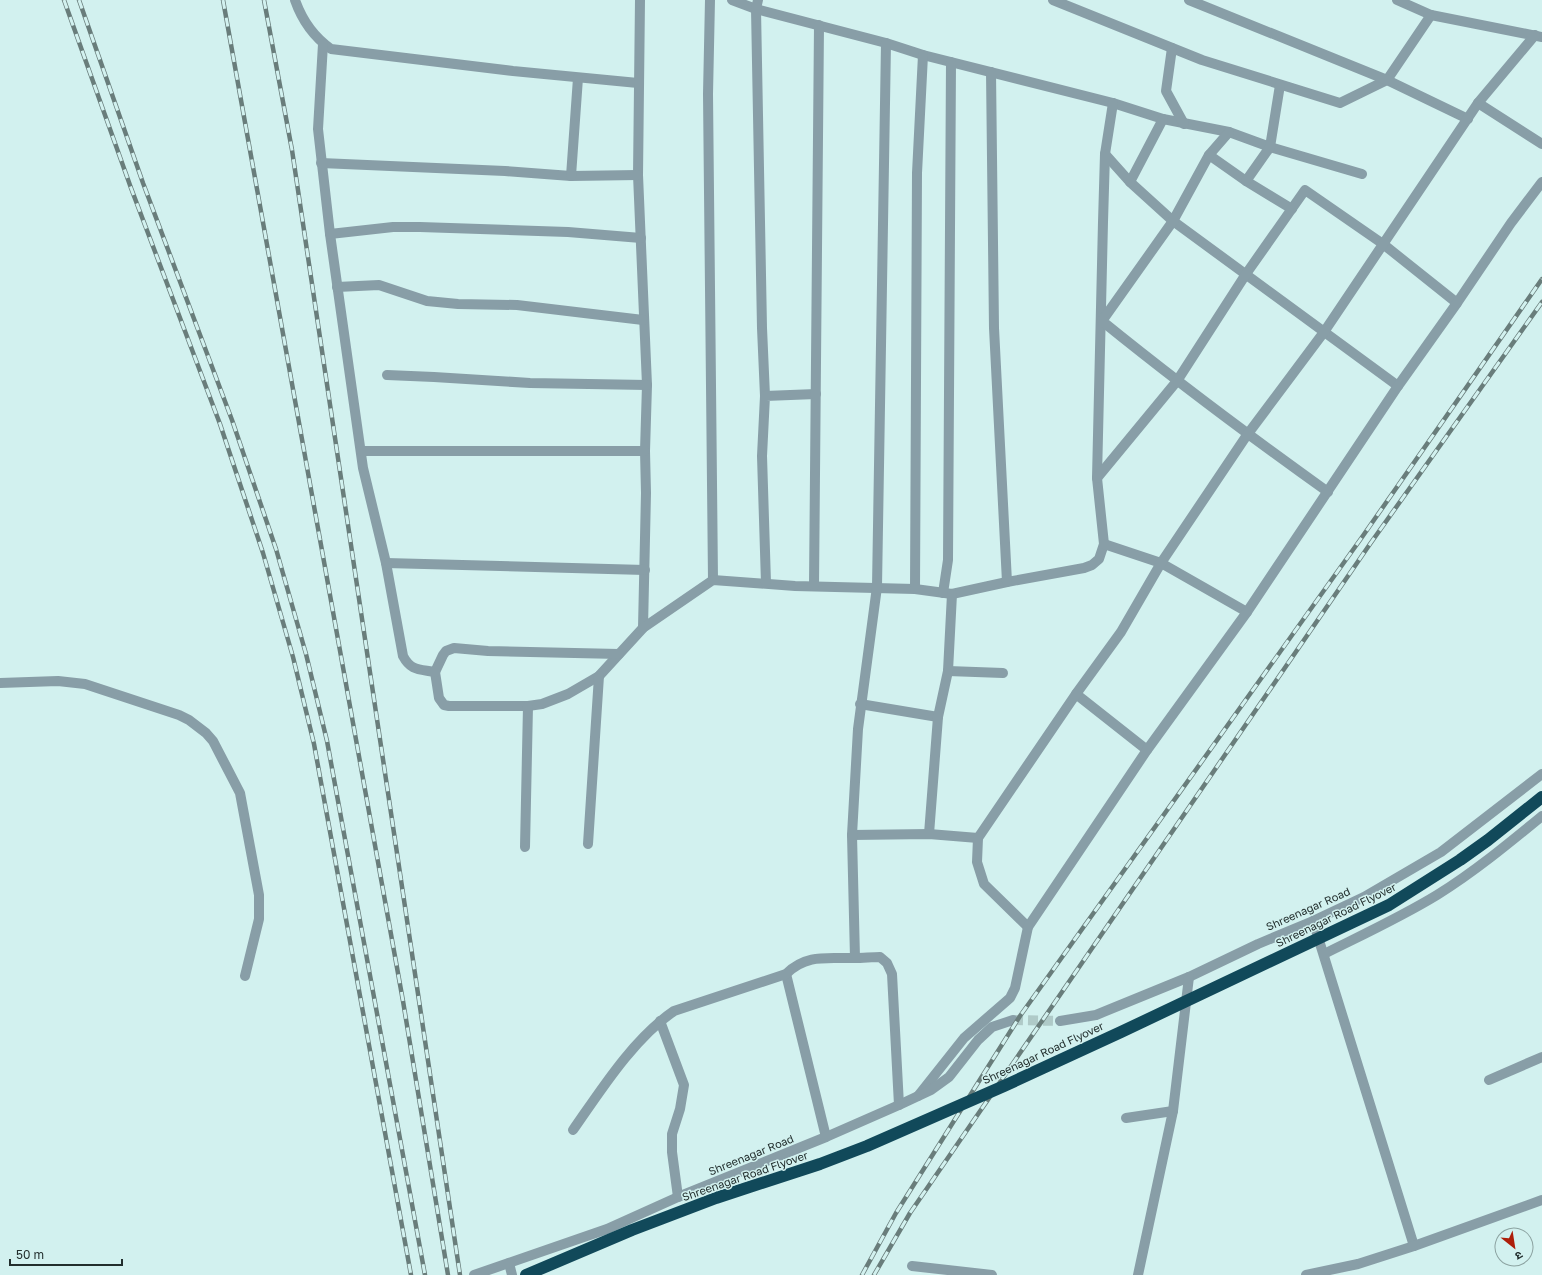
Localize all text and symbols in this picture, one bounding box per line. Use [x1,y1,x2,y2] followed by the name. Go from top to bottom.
[1274,879,1399,949] street label: Shreenagar Road Flyover
[1264,884,1352,933] street label: Shreenagar Road
[980,1018,1106,1086] street label: Shreenagar Road Flyover
[706,1132,795,1178] street label: Shreenagar Road
[680,1148,810,1203] street label: Shreenagar Road Flyover
[1494,1227,1534,1267] north arrow
[10,1241,122,1267] scale bar
[16,1247,44,1262] text: 50 m
[1513,1249,1525,1264] text: उ

